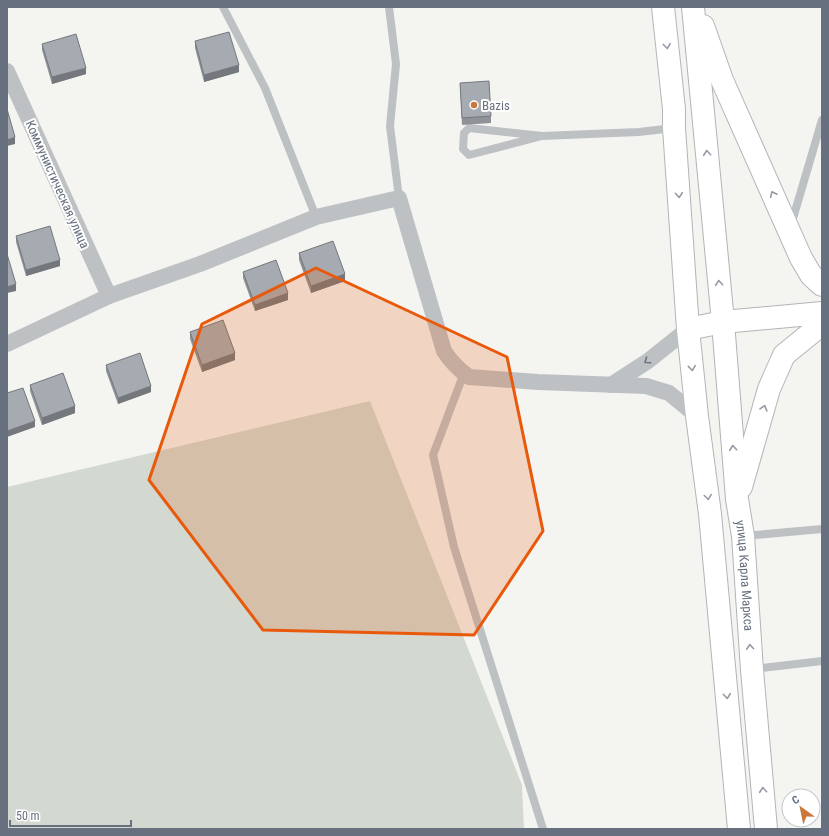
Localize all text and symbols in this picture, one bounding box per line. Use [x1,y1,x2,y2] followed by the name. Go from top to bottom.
[662,43,671,49] one-way arrow
[482,98,510,113] place label: Bazis
[469,100,479,110] marker: Bazis
[22,118,93,251] street label: Коммунистическая улица
[703,150,712,156] one-way arrow
[770,191,778,199] one-way arrow
[674,192,683,198] one-way arrow
[715,280,724,286] one-way arrow
[644,357,651,364] one-way arrow
[688,365,697,371] one-way arrow
[759,405,767,411] one-way arrow
[729,444,738,451] one-way arrow
[703,494,712,500] one-way arrow
[733,519,756,631] street label: улица Карла Маркса
[746,644,755,650] one-way arrow
[723,693,732,699] one-way arrow
[758,787,767,793] one-way arrow
[781,788,821,828] north arrow
[790,793,802,807] text: С
[10,802,131,828] scale bar
[16,809,40,823] text: 50 m

